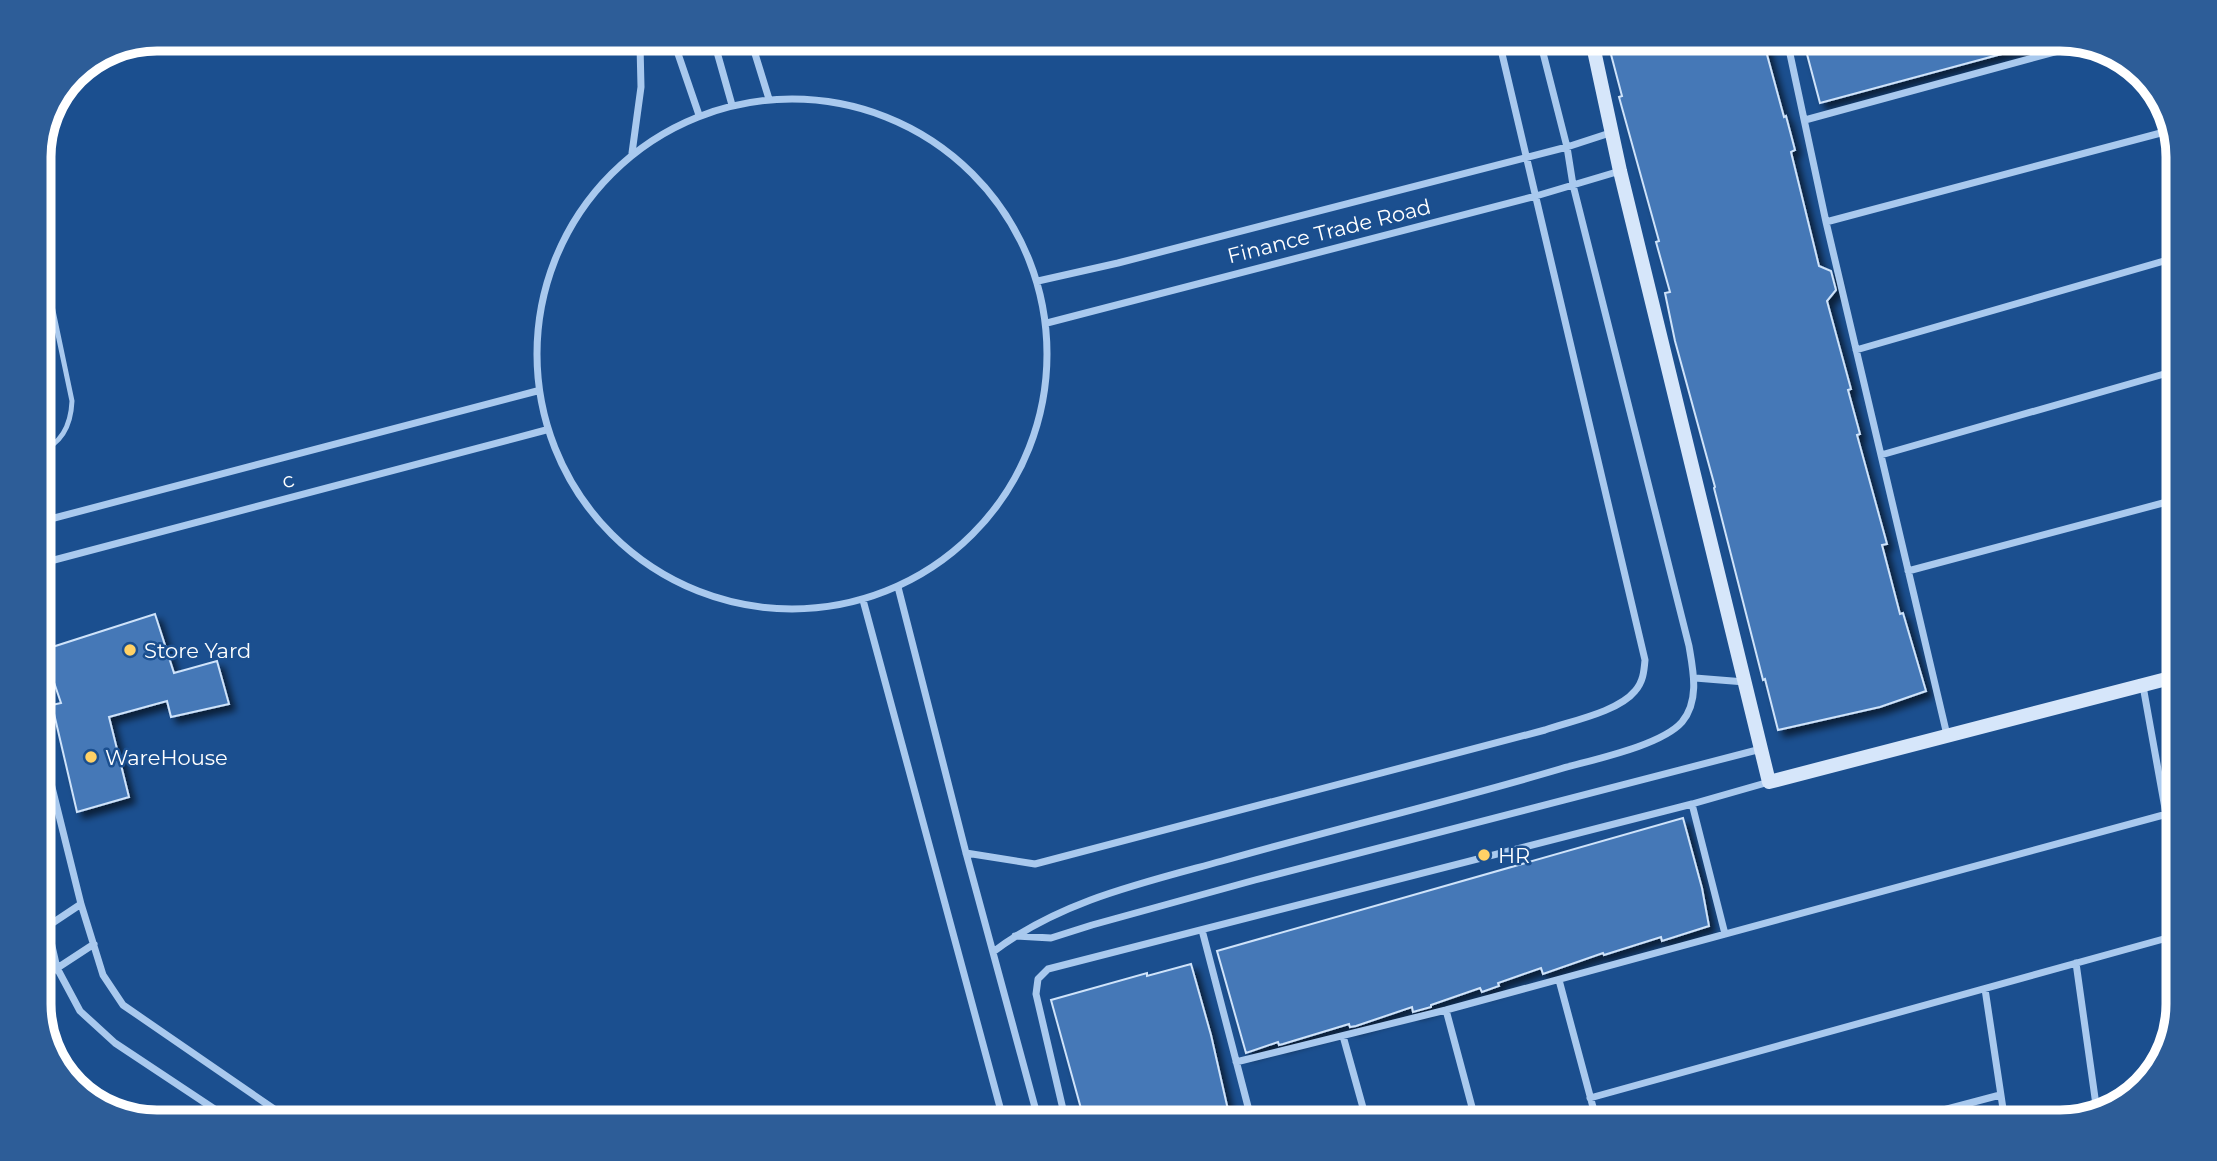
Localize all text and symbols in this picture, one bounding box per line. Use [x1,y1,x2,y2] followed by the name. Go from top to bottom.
[1225,194,1433,268] street label: Finance Trade Road
[279,466,297,494] street label: c
[144,638,251,663] place label: Store Yard
[122,642,138,658] marker: Store Yard
[105,745,228,770] place label: WareHouse
[83,749,99,765] marker: WareHouse
[1498,843,1530,868] place label: HR
[1476,847,1492,863] marker: HR

